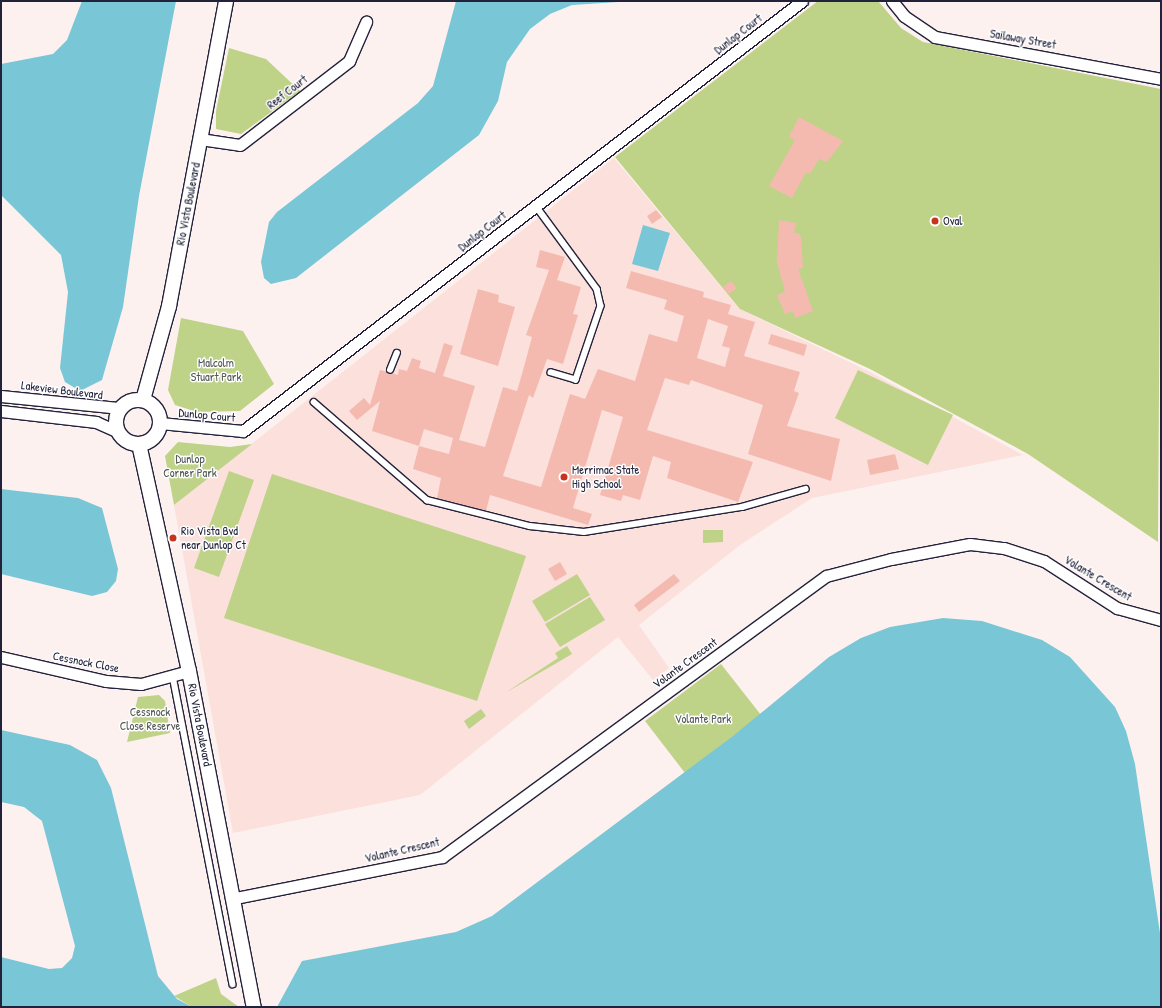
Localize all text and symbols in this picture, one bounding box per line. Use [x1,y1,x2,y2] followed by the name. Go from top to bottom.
[711,11,765,57] street label: Dunlop Court
[989,26,1057,52] street label: Sailaway Street
[264,72,310,112] street label: Reef Court
[173,161,203,247] street label: Rio Vista Boulevard
[455,208,509,254] street label: Dunlop Court
[943,214,962,228] place label: Oval
[930,216,940,226] marker: Oval
[191,356,241,384] park label: Malcolm Stuart Park
[20,378,104,402] street label: Lakeview Boulevard
[178,405,236,425] street label: Dunlop Court
[163,452,217,480] park label: Dunlop Corner Park
[572,463,639,491] place label: Merrimac State High School
[559,472,569,482] marker: Merrimac State High School
[181,524,246,552] place label: Rio Vista Bvd near Dunlop Ct
[168,533,178,543] marker: Rio Vista Bvd near Dunlop Ct
[1062,552,1134,604] street label: Volante Crescent
[650,635,720,691] street label: Volante Crescent
[52,649,120,675] street label: Cessnock Close
[185,682,215,768] street label: Rio Vista Boulevard
[120,705,180,733] park label: Cessnock Close Reserve
[675,712,731,726] park label: Volante Park
[363,834,441,866] street label: Volante Crescent

